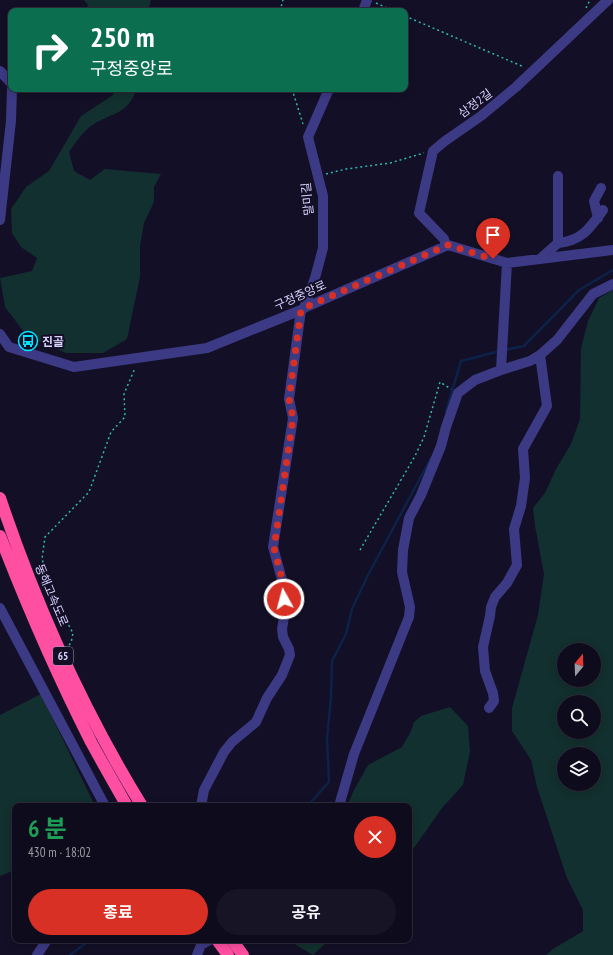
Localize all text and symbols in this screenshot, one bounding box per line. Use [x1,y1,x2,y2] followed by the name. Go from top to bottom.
[90,18,154,55] text: 250 m
[24,24,76,76] icon: right
[90,57,173,80] text: 구정중앙로
[455,85,495,121] street label: 삼정2길
[298,182,316,216] street label: 말미길
[476,218,510,259] pin
[482,224,504,246] icon: arrive
[272,277,328,313] street label: 구정중앙로
[17,330,39,352] bus stop icon: 진골
[42,334,64,349] place label: 진골
[32,562,72,628] street label: 동해고속도로
[263,578,305,620] position arrow
[557,643,601,687] north arrow
[557,643,601,791] map controls
[53,647,73,665] road number: 65
[557,695,601,739] button: search
[557,747,601,791] button: layers
[28,813,66,844] text: 6 분
[354,816,396,858] button: close
[28,844,91,861] text: 430 m · 18:02
[28,889,208,935] button: 종료
[216,889,396,935] button: 공유

